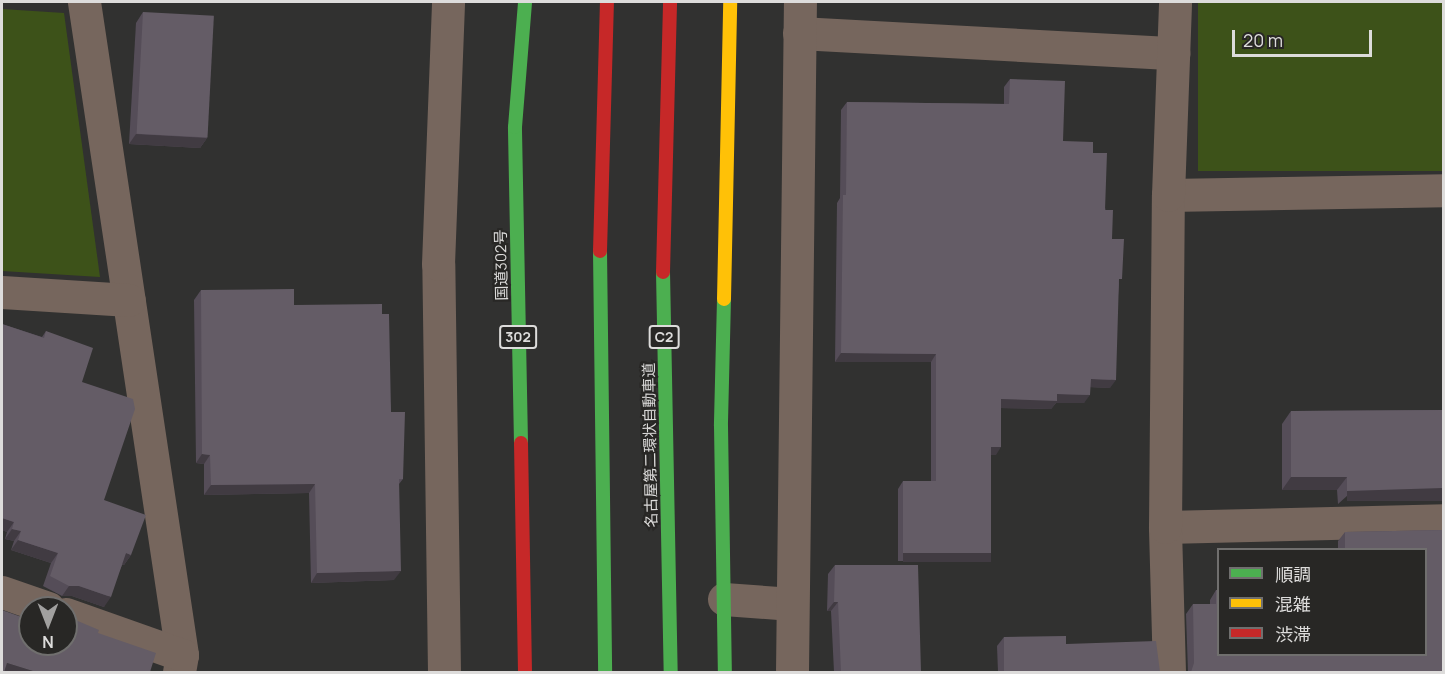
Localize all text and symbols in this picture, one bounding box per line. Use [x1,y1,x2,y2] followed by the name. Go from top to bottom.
[1235,18,1374,56] scale bar
[1243,28,1283,52] text: 20 m
[491,229,511,301] street label: 国道302号
[498,326,538,348] road number: 302
[648,326,680,348] road number: C2
[640,362,660,528] street label: 名古屋第二環状自動車道
[1217,548,1427,656] legend
[1275,562,1311,586] text: 順調
[1275,592,1311,616] text: 混雑
[18,596,78,656] north arrow
[1275,622,1311,646] text: 渋滞
[42,631,54,653] text: N

